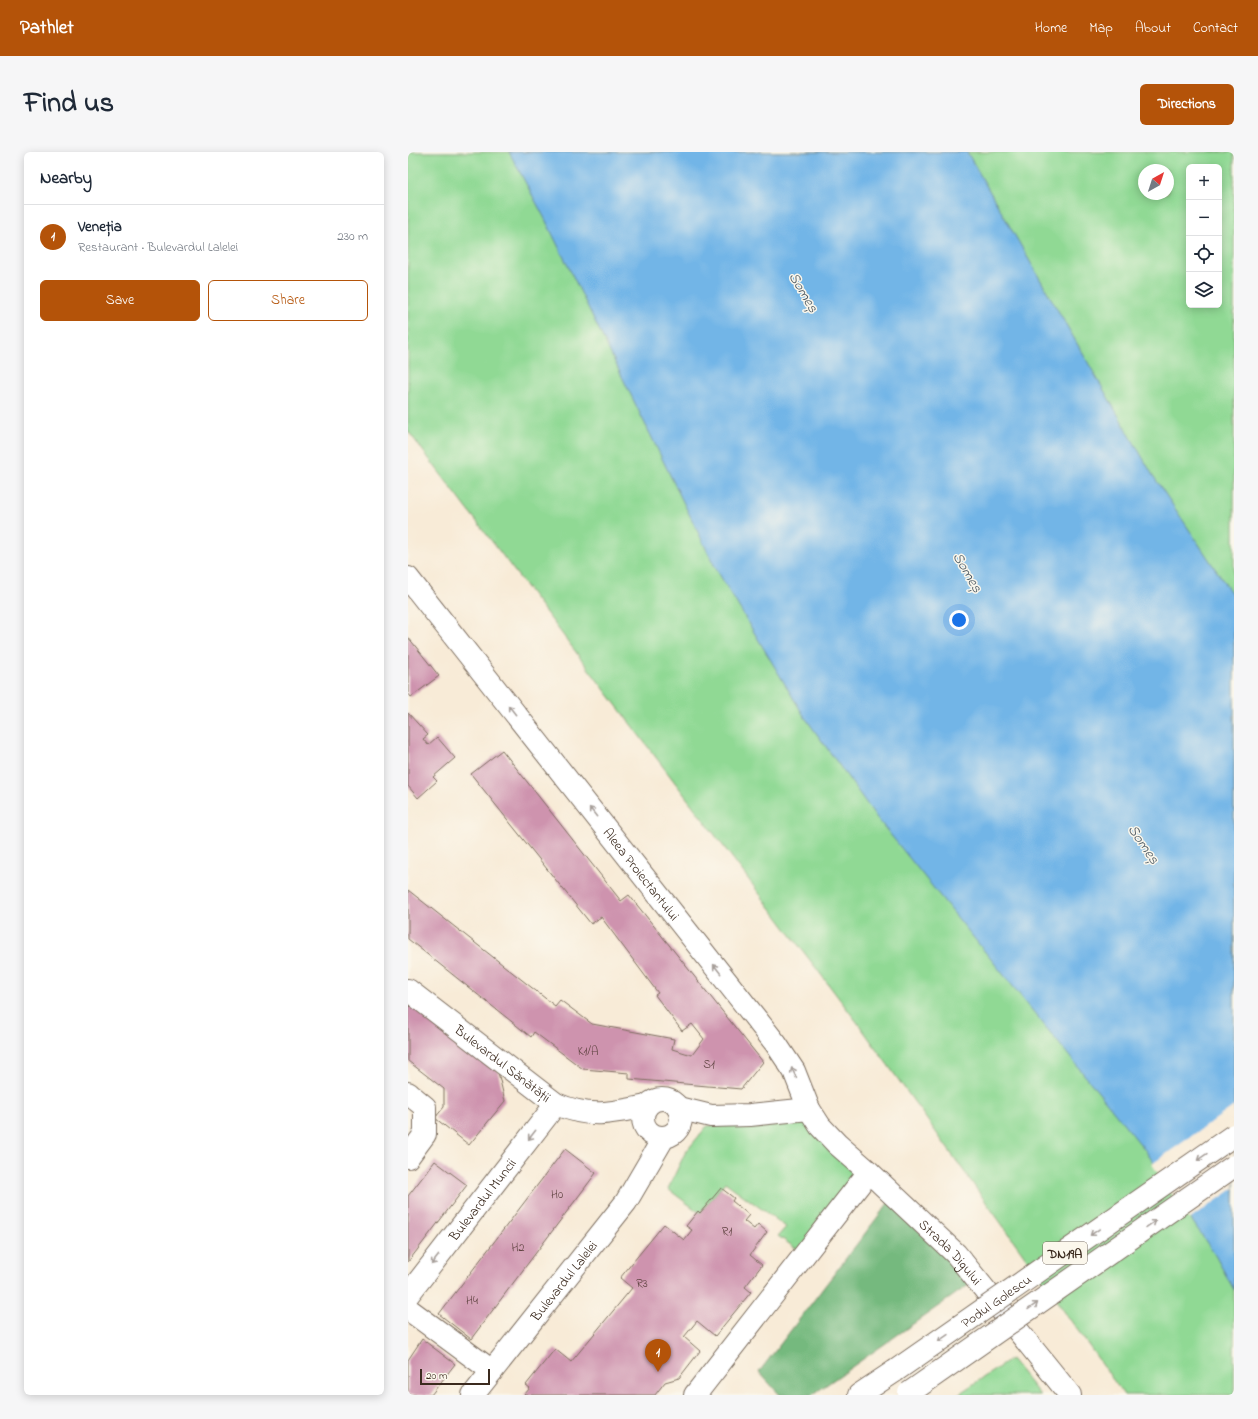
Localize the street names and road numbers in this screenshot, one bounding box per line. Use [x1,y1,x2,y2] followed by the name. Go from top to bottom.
[597,824,684,926] street label: Aleea Proiectantului
[449,1020,555,1108] street label: Bulevardul Sănătății
[444,1154,522,1247] street label: Bulevardul Muncii
[913,1215,986,1290] street label: Strada Digului
[526,1237,603,1327] street label: Bulevardul Lalelei
[1043,1242,1087,1264] road number: DN19A
[957,1270,1036,1334] street label: Podul Golescu

